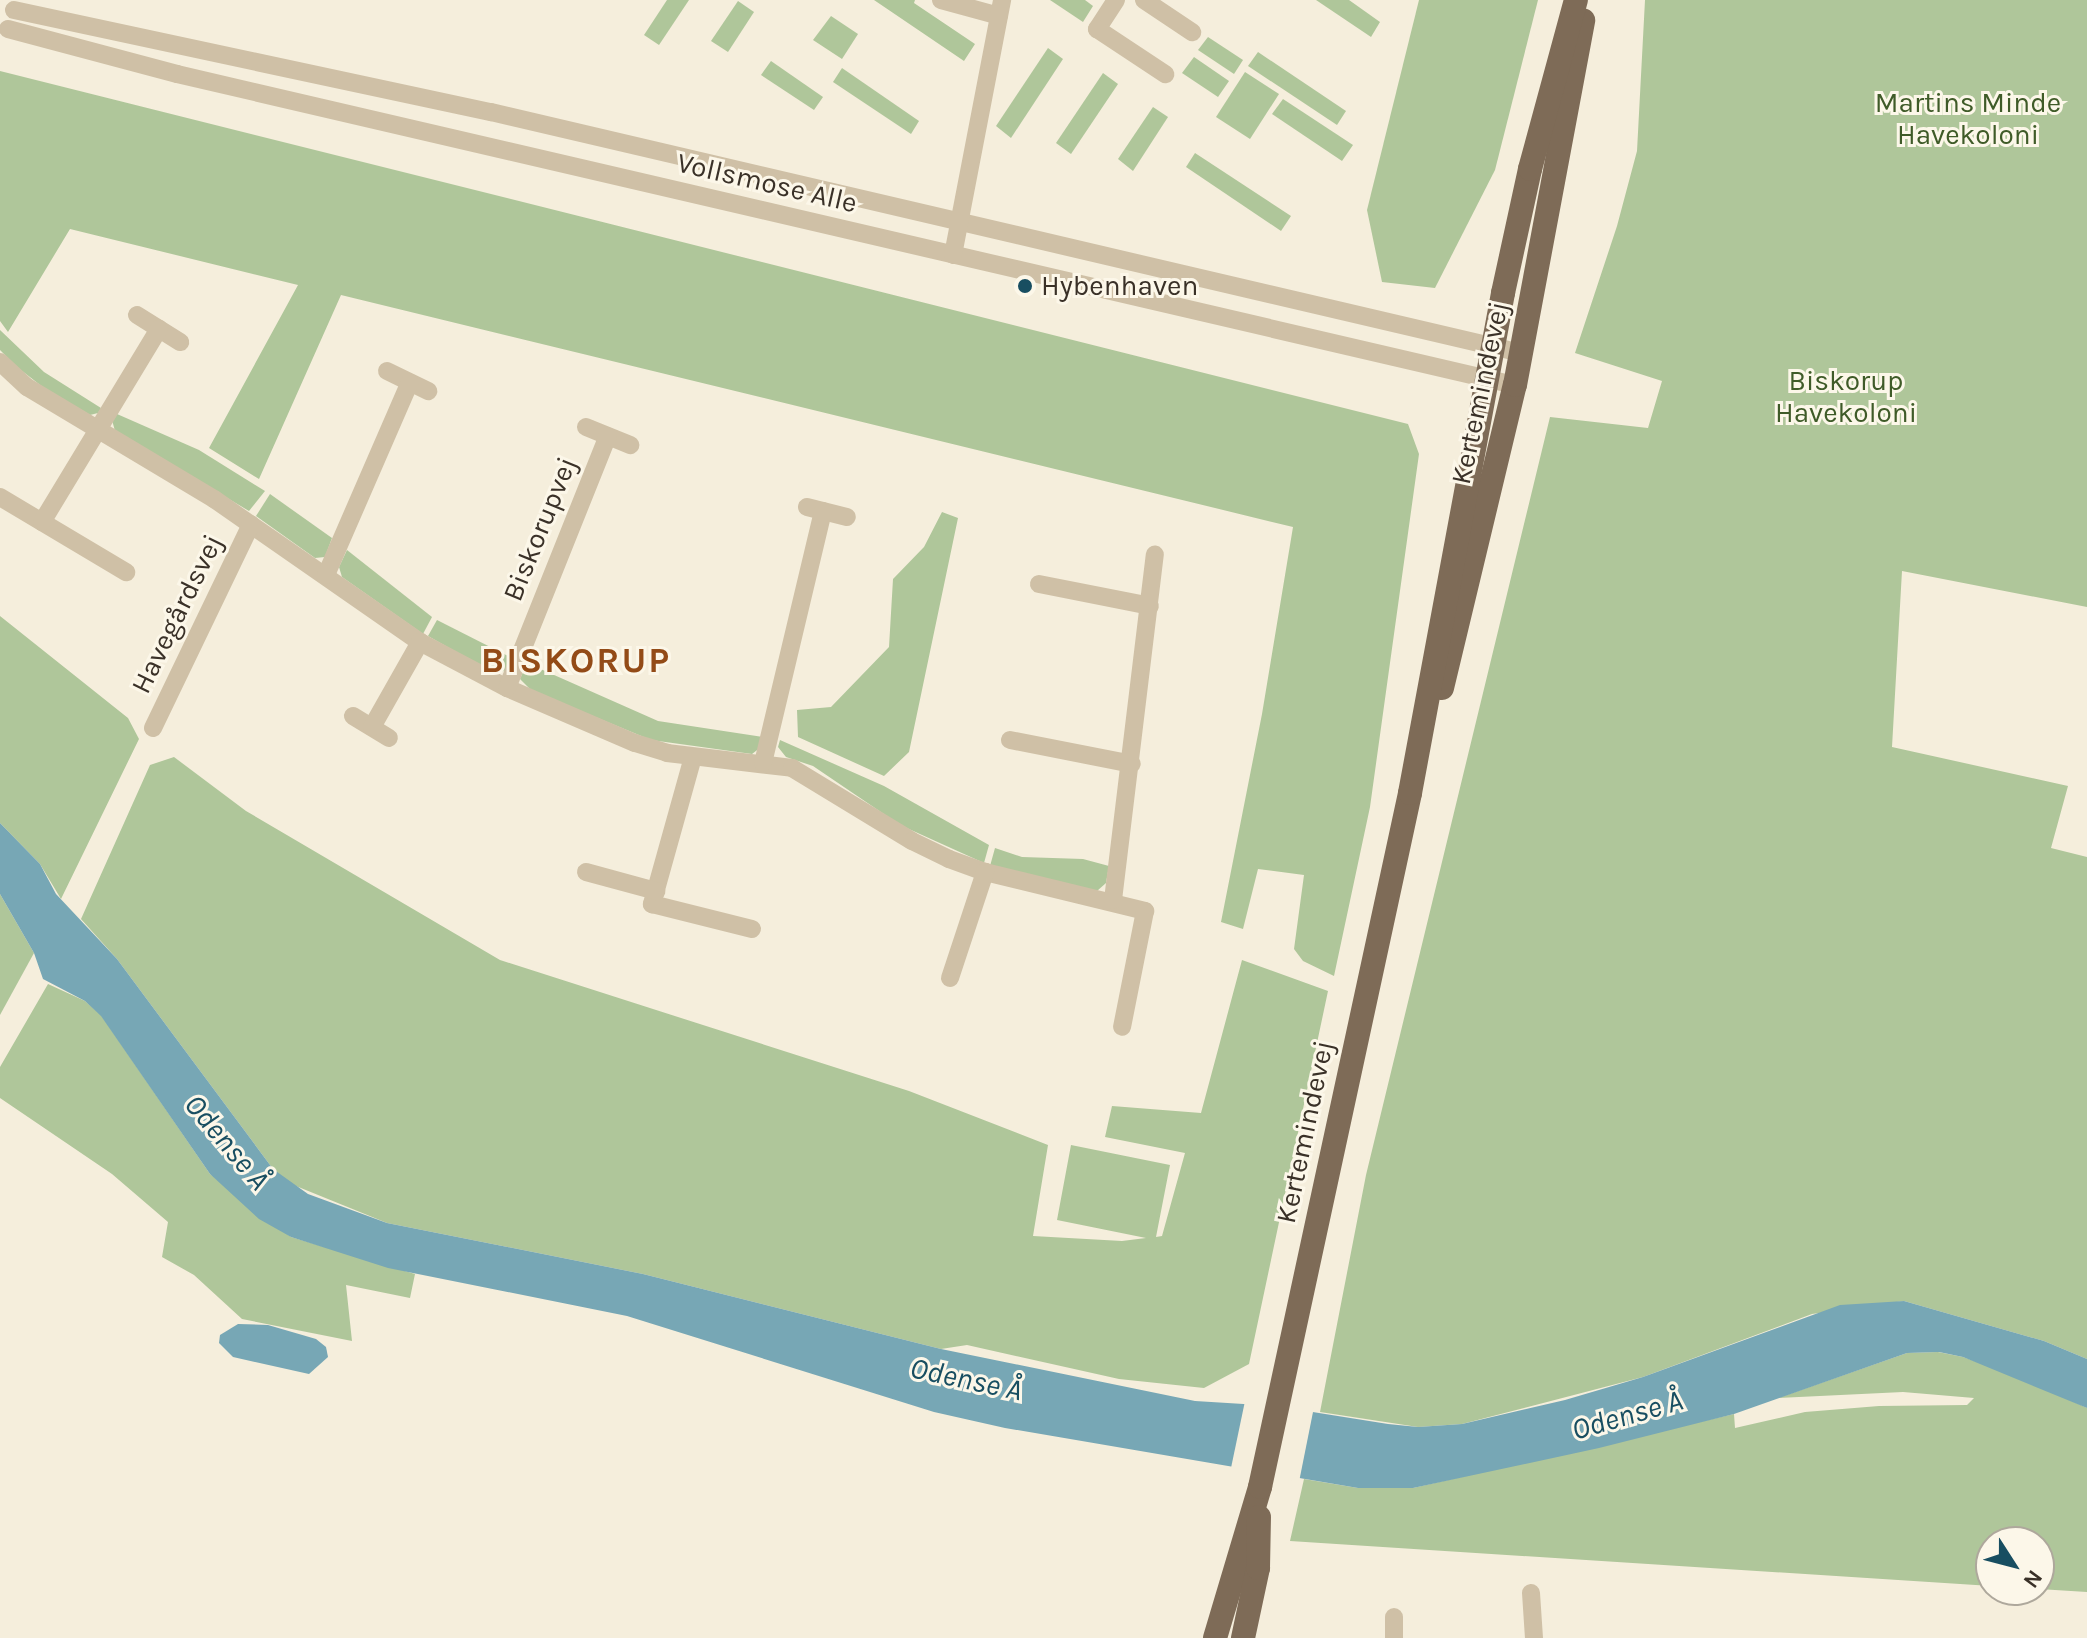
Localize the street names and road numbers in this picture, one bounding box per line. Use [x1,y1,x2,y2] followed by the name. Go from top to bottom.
[674,146,860,220] street label: Vollsmose Alle
[1444,299,1516,487] street label: Kertemindevej
[496,452,584,606] street label: Biskorupvej
[124,529,230,699] street label: Havegårdsvej
[1269,1038,1341,1226] street label: Kertemindevej

